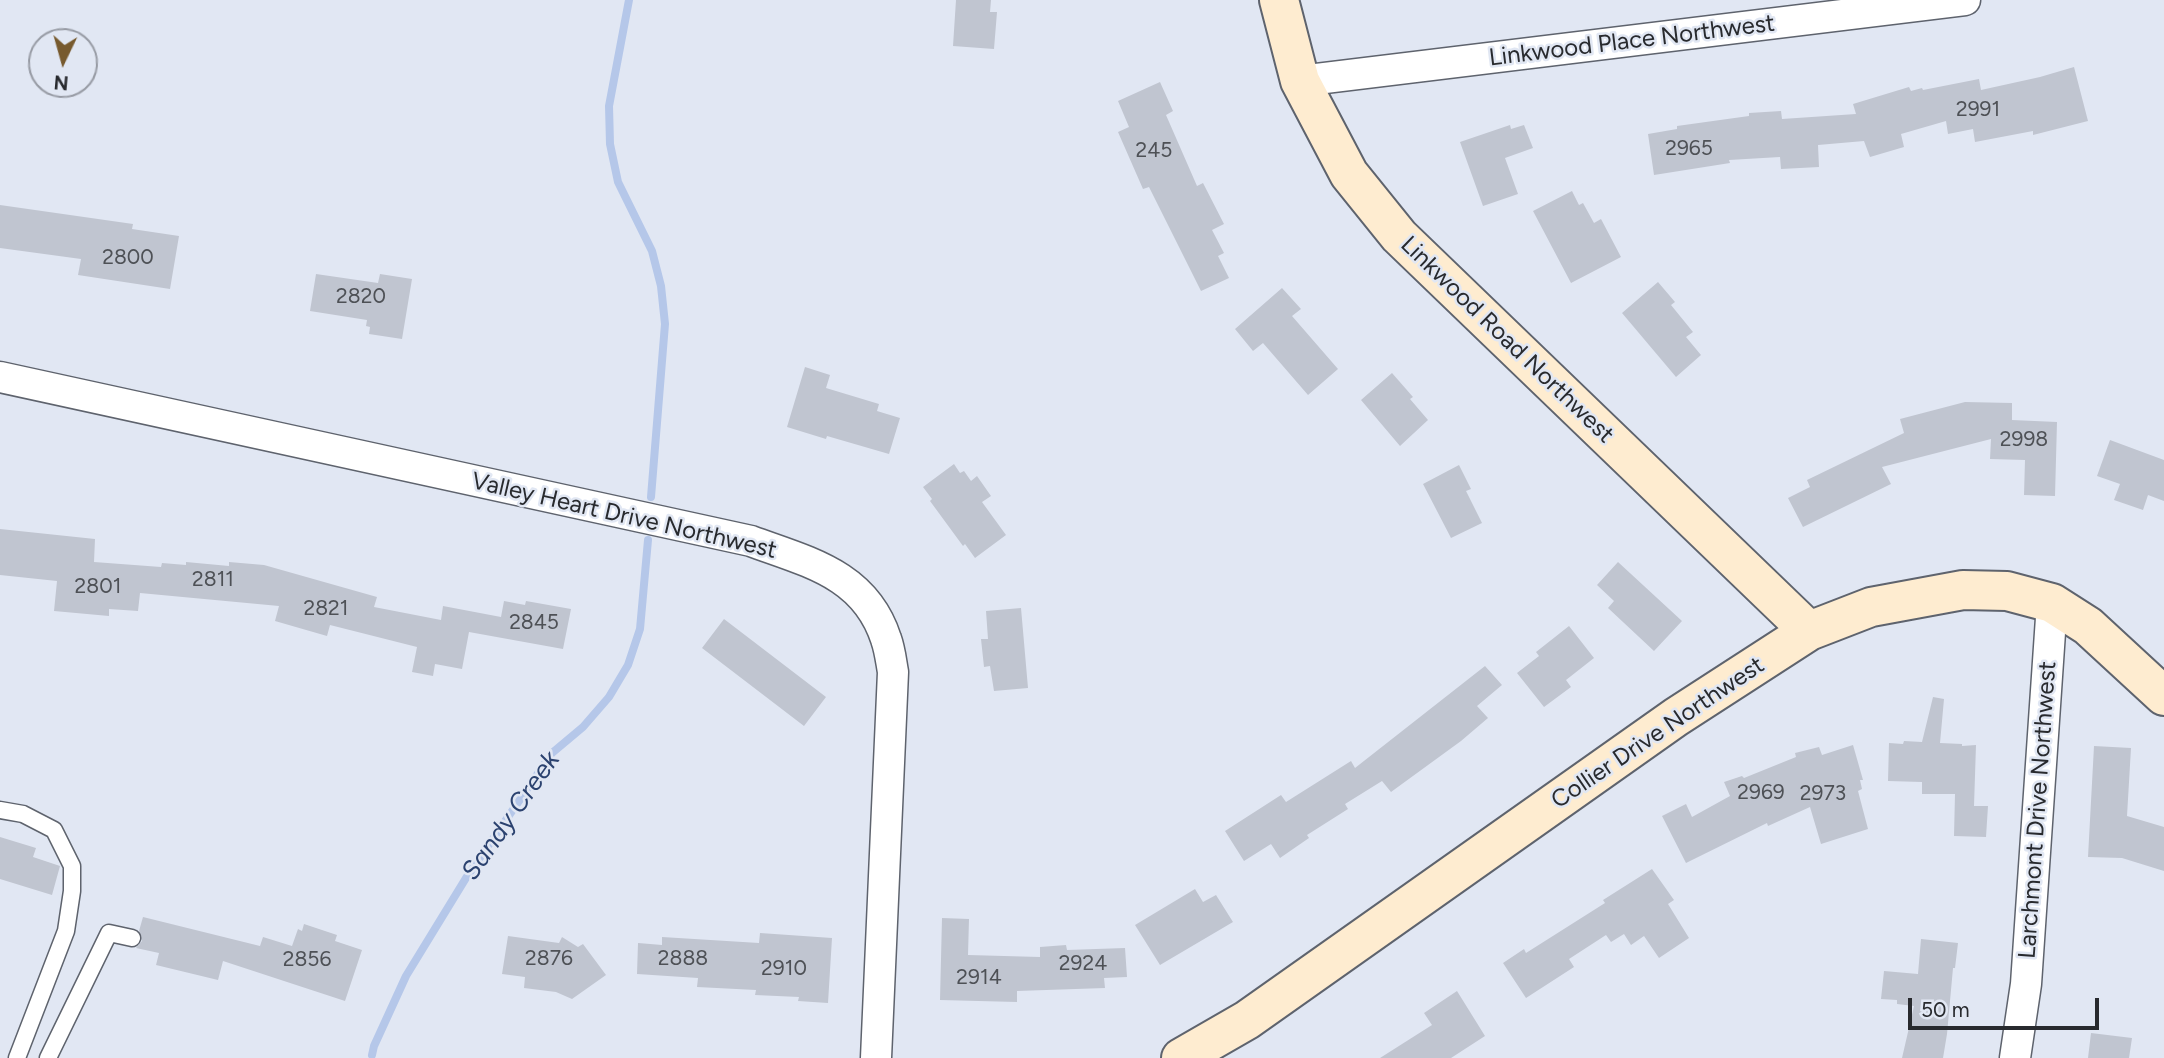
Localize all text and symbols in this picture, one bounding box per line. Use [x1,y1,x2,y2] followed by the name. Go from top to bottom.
[1487,9,1777,73] street label: Linkwood Place Northwest
[28,28,98,98] north arrow
[53,70,70,95] text: N
[1956,97,2000,123] house number: 2991
[1665,136,1713,162] house number: 2965
[1136,138,1172,164] house number: 245
[1394,231,1620,449] street label: Linkwood Road Northwest
[102,245,154,271] house number: 2800
[336,284,386,310] house number: 2820
[2000,427,2048,453] house number: 2998
[469,467,779,565] street label: Valley Heart Drive Northwest
[192,567,234,593] house number: 2811
[75,574,121,600] house number: 2801
[303,596,349,622] house number: 2821
[509,610,559,636] house number: 2845
[1546,651,1770,815] street label: Collier Drive Northwest
[2013,660,2063,960] street label: Larchmont Drive Northwest
[455,746,567,886] water label: Sandy Creek
[1737,780,1785,806] house number: 2969
[1800,781,1846,807] house number: 2973
[525,946,573,972] house number: 2876
[658,946,708,972] house number: 2888
[283,947,331,973] house number: 2856
[1059,951,1107,977] house number: 2924
[761,956,807,982] house number: 2910
[956,965,1002,991] house number: 2914
[1912,984,2103,1028] scale bar
[1921,997,1970,1022] text: 50 m

